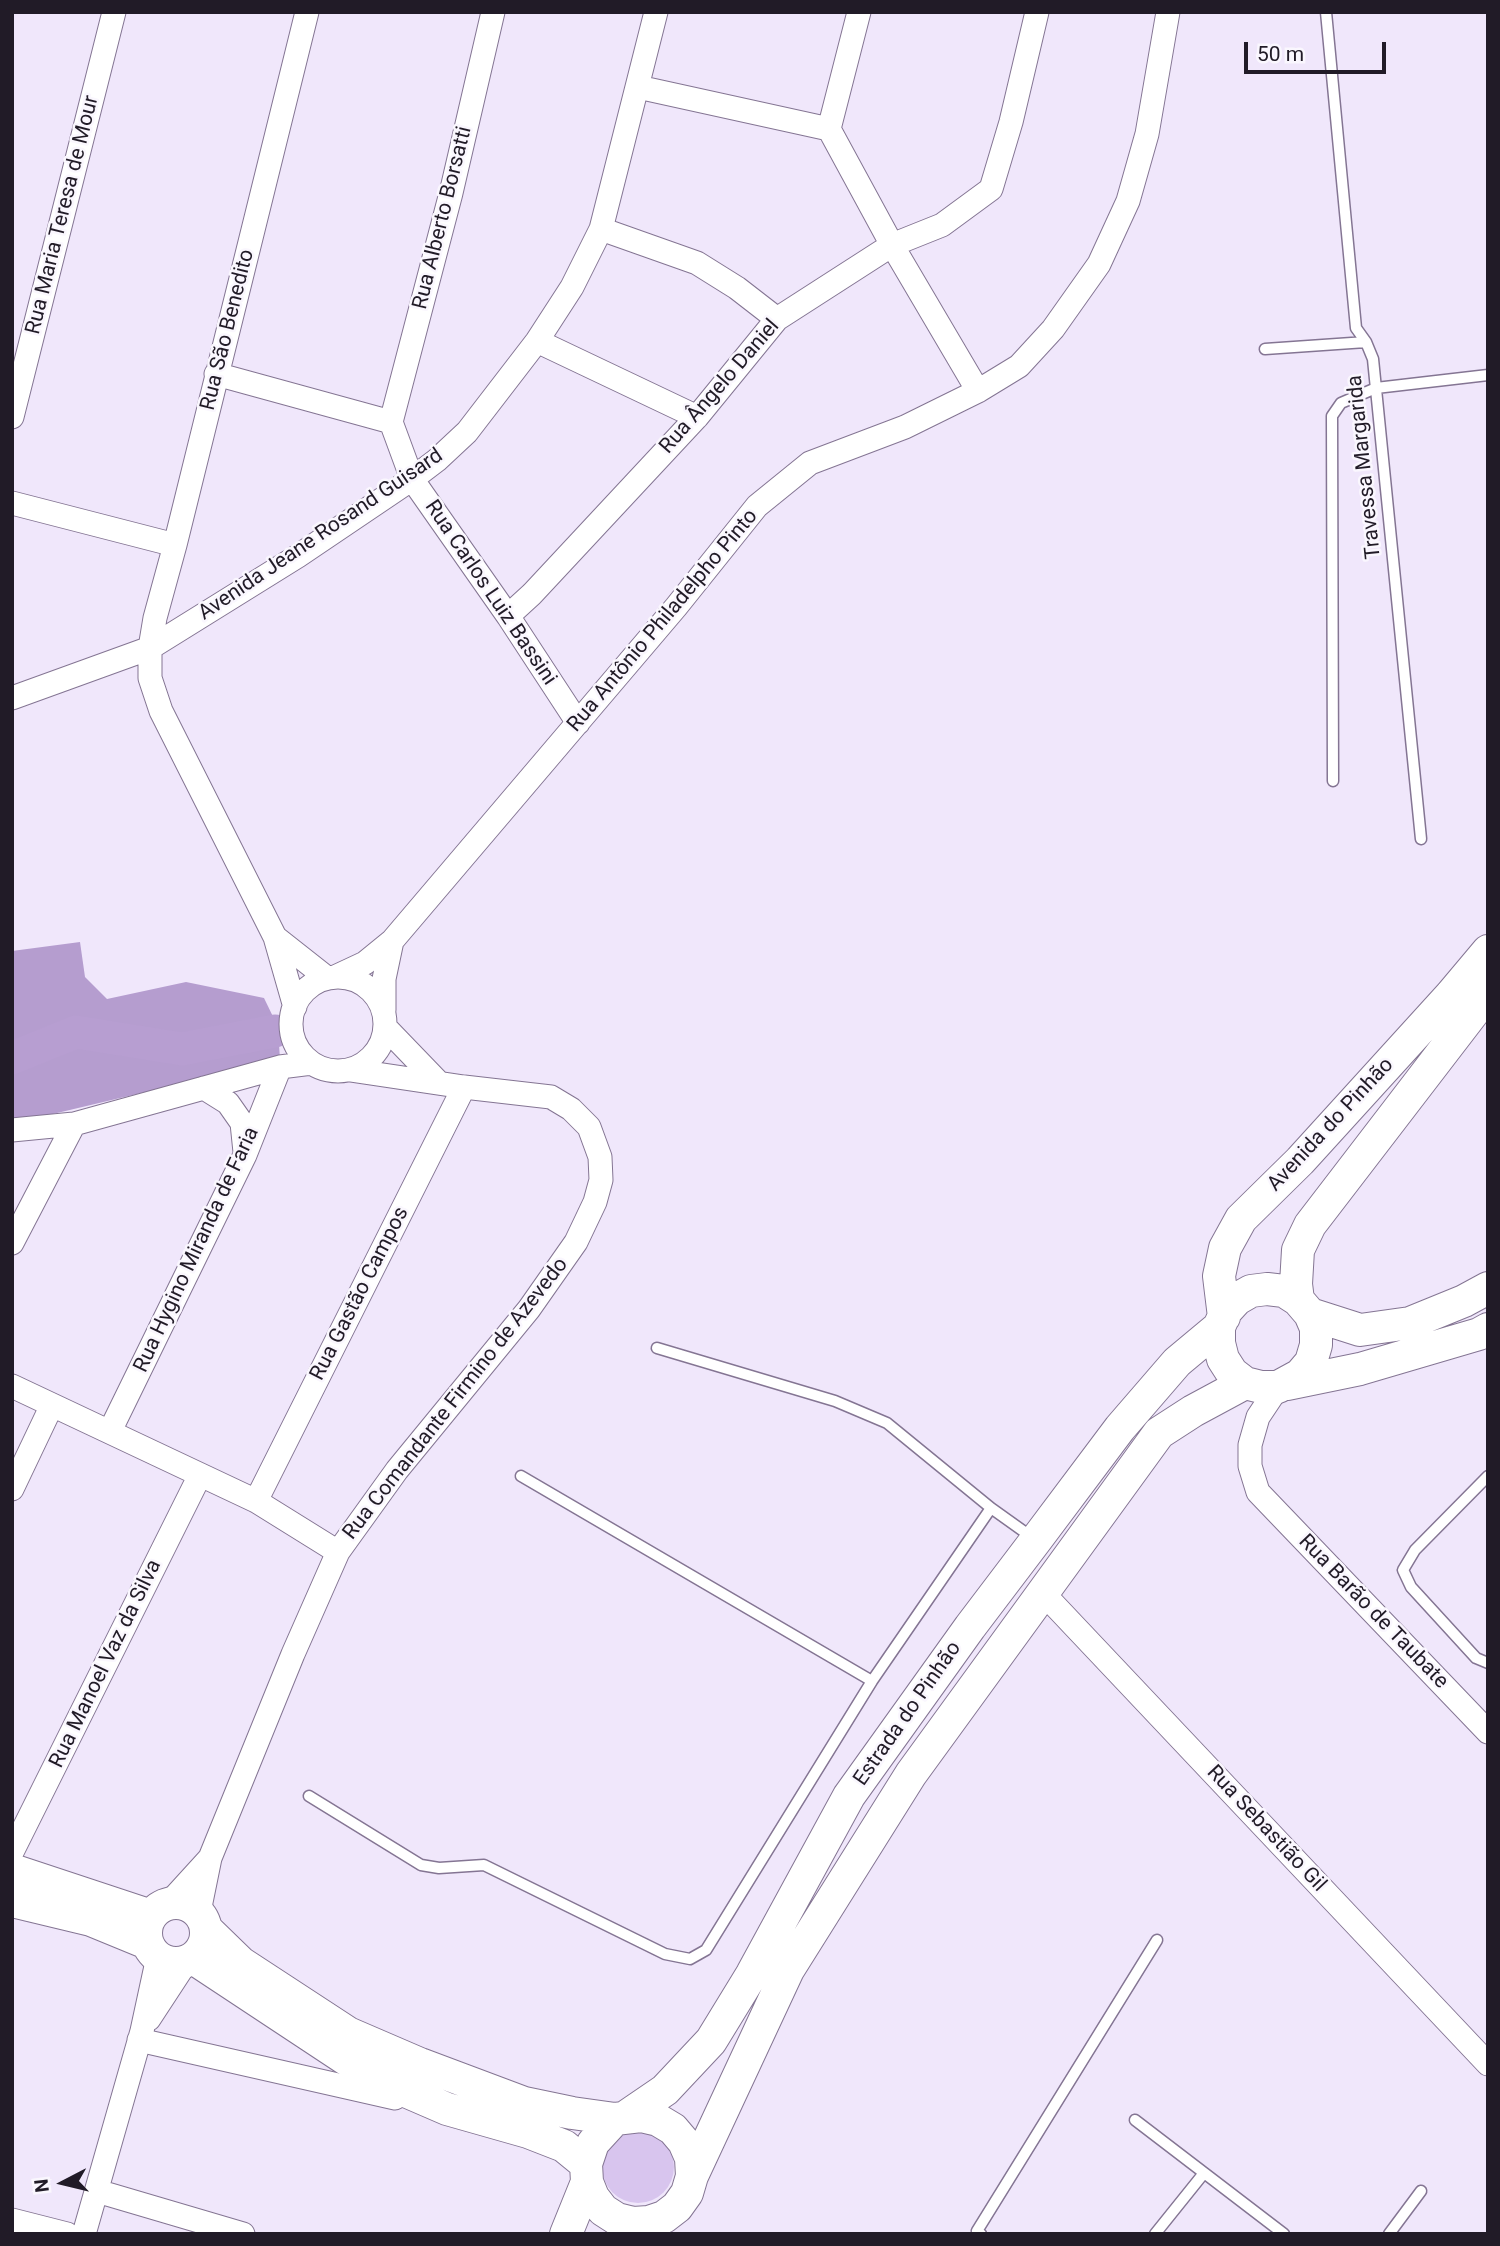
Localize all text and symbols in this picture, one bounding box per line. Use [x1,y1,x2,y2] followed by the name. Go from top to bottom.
[1248,28,1390,72] scale bar
[1257,42,1304,66] text: 50 m
[21,93,105,337] street label: Rua Maria Teresa de Mour
[408,124,478,312] street label: Rua Alberto Borsatti
[196,247,260,413] street label: Rua São Benedito
[655,315,785,459] street label: Rua Ângelo Daniel
[1343,374,1387,560] street label: Travessa Margarida
[194,444,448,626] street label: Avenida Jeane Rosand Guisard
[419,496,561,690] street label: Rua Carlos Luiz Bassini
[563,505,763,737] street label: Rua Antônio Philadelpho Pinto
[1263,1053,1399,1197] street label: Avenida do Pinhão
[129,1123,265,1377] street label: Rua Hygino Miranda de Faria
[305,1203,415,1385] street label: Rua Gastão Campos
[338,1253,574,1545] street label: Rua Comandante Firmino de Azevedo
[1293,1530,1453,1694] street label: Rua Barão de Taubate
[45,1556,167,1772] street label: Rua Manoel Vaz da Silva
[849,1637,967,1791] street label: Estrada do Pinhão
[1201,1760,1331,1898] street label: Rua Sebastião Gil
[28,2148,98,2218] north arrow
[29,2178,54,2194] text: N

